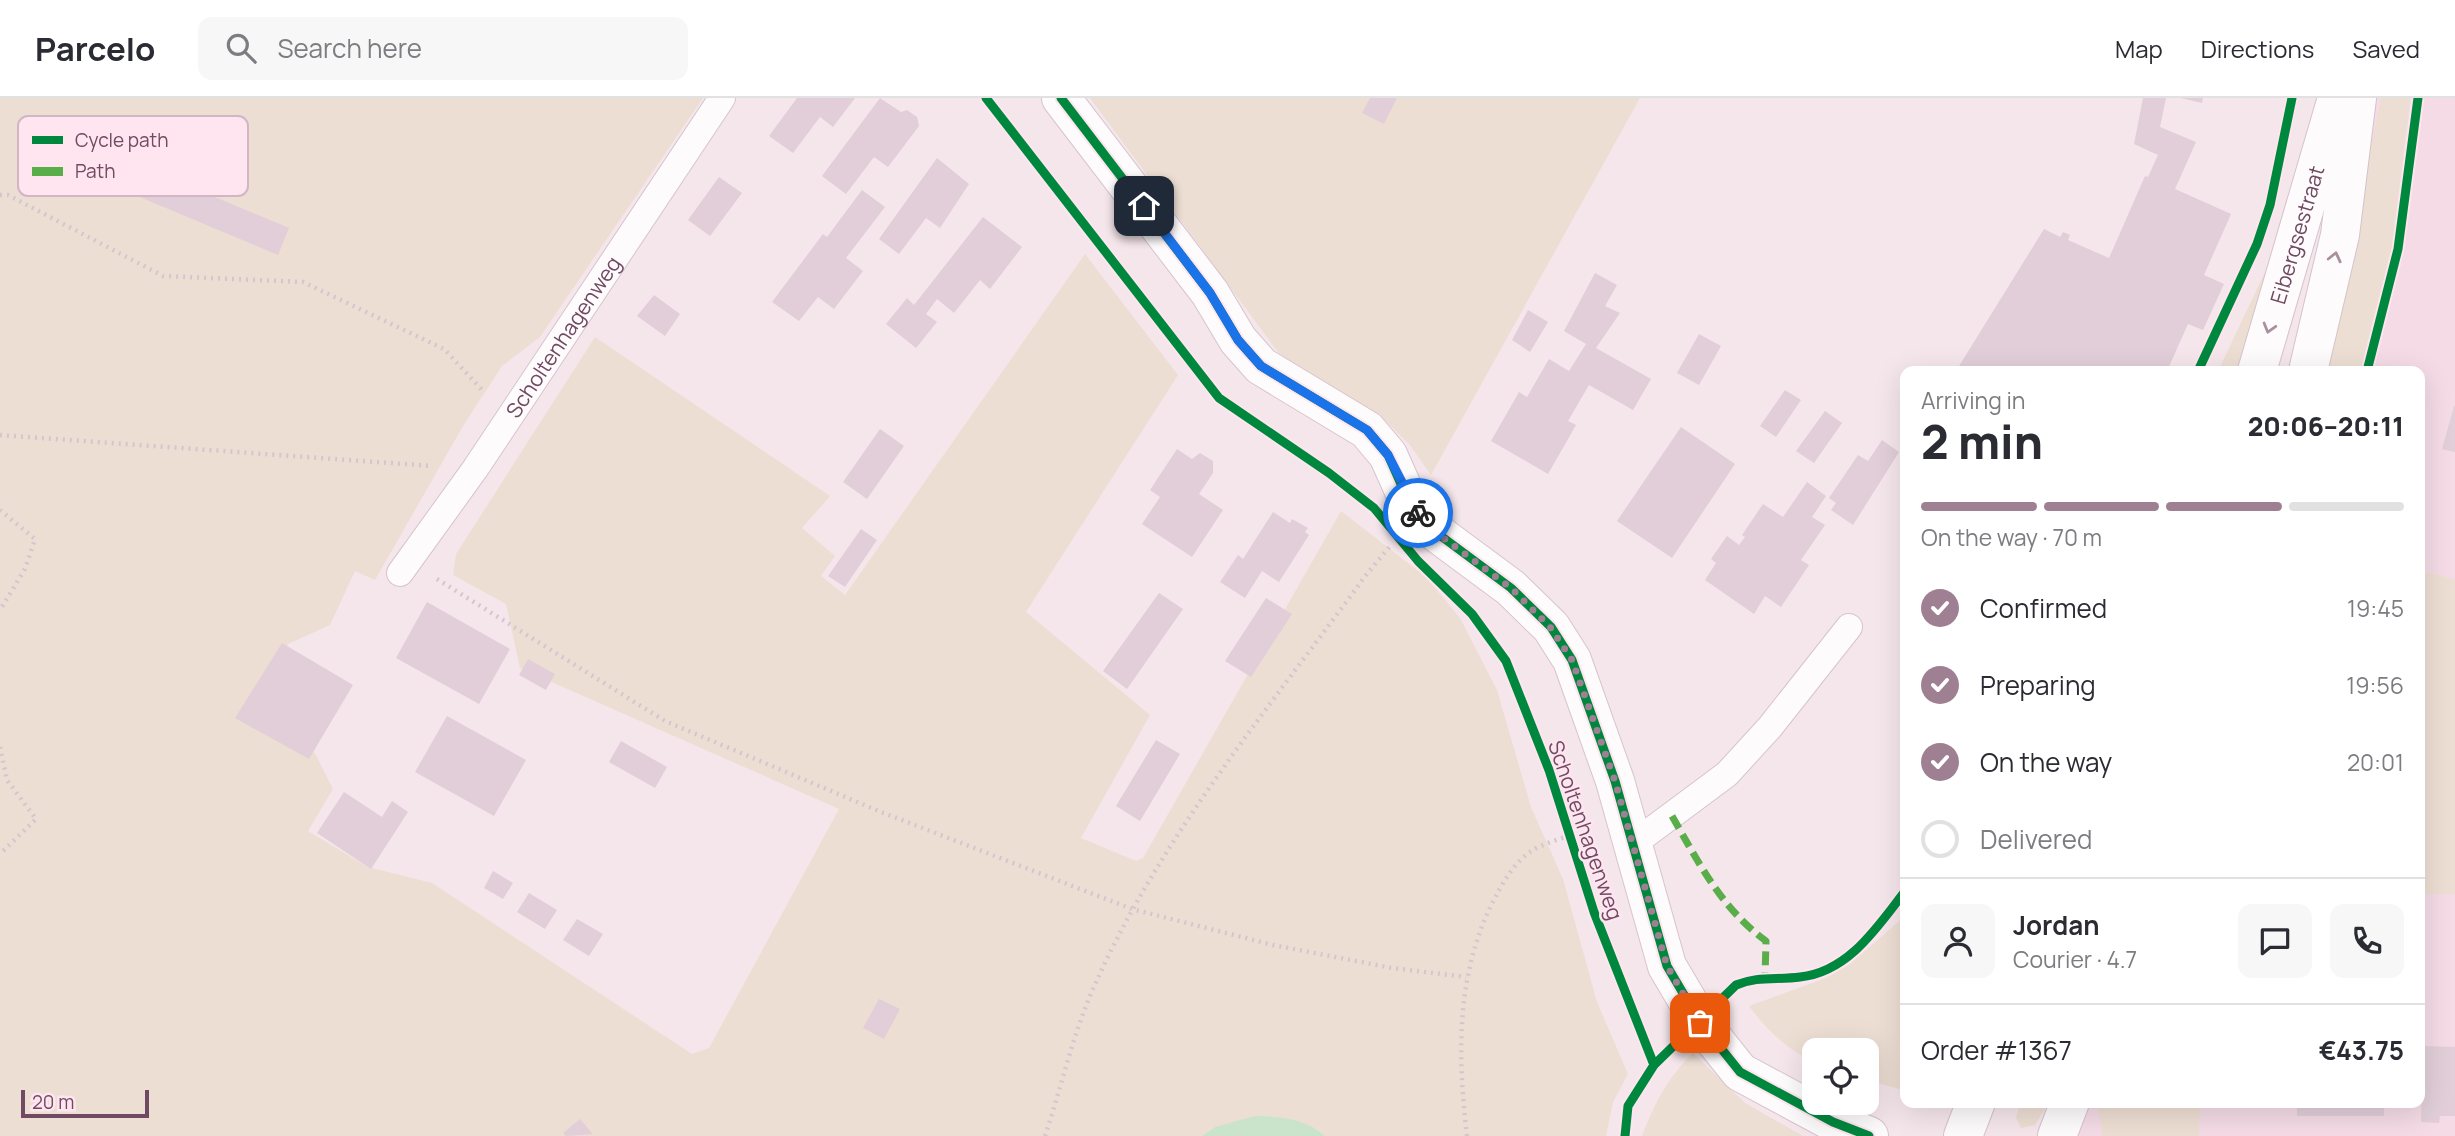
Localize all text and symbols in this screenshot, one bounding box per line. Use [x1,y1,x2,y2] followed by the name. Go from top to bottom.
[198,17,688,80] search box
[35,26,156,71] text: Parcelo
[222,29,260,67] icon: search
[278,30,422,66] text: Search here
[2115,32,2163,65] text: Map
[2201,32,2314,65] text: Directions
[2352,32,2420,65] text: Saved
[18,116,248,196] legend
[75,127,169,153] text: Cycle path
[75,158,115,184] text: Path
[2263,162,2330,307] street label: Eibergsestraat
[1114,176,1174,236] pin
[1125,187,1163,225] icon: home
[499,251,627,423] street label: Scholtenhagenweg
[2327,251,2341,263] one-way arrow
[2263,322,2278,334] one-way arrow
[1921,384,2026,416] text: Arriving in
[2248,408,2404,444] text: 20:06–20:11
[1921,410,2043,473] text: 2 min
[1383,478,1453,548] courier
[1399,494,1437,532] icon: bike
[1921,521,2102,553] text: On the way · 70 m
[1921,589,1959,627] icon: check
[1980,590,2107,626] text: Confirmed
[2347,592,2404,624] text: 19:45
[1921,666,1959,704] icon: check
[1980,667,2096,703] text: Preparing
[2346,669,2404,701] text: 19:56
[1542,736,1630,924] street label: Scholtenhagenweg
[1921,743,1959,781] icon: check
[1980,744,2112,780] text: On the way
[2347,746,2404,778] text: 20:01
[1980,821,2092,857] text: Delivered
[1921,904,1995,978] button: person
[2238,904,2312,978] button: chat
[2330,904,2404,978] button: phone
[2013,907,2099,943] text: Jordan
[2013,943,2137,975] text: Courier · 4.7
[1670,993,1730,1053] pin
[1681,1004,1719,1042] icon: bag
[1921,1032,2072,1068] text: Order #1367
[2319,1032,2404,1068] text: €43.75
[1802,1038,1879,1115] map controls
[1802,1038,1879,1115] button: locate
[21,1087,149,1119] scale bar
[32,1089,74,1115] text: 20 m

